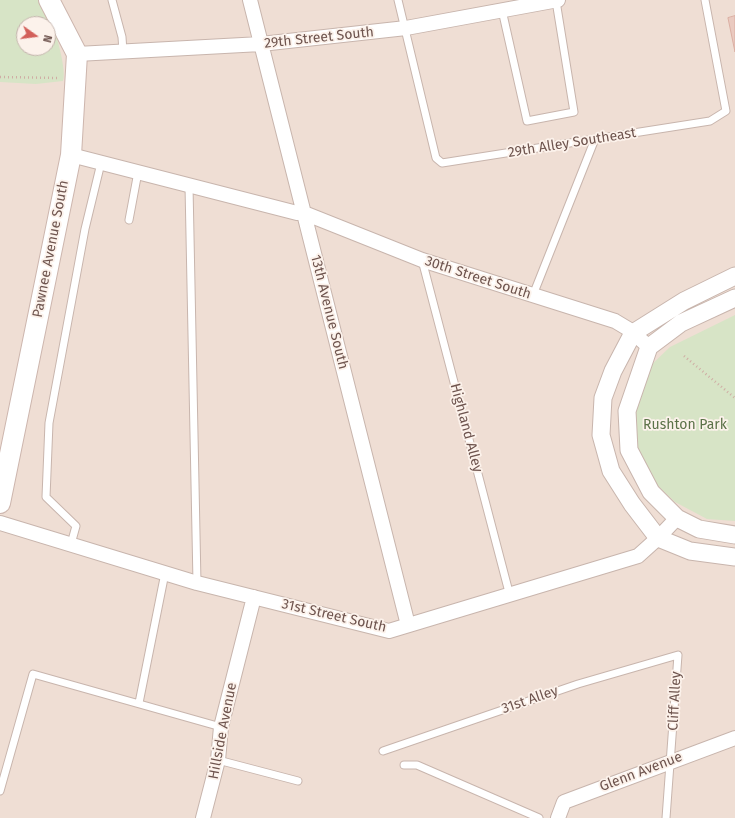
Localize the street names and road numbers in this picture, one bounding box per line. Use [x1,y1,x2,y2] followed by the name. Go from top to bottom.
[263,24,375,52] street label: 29th Street South
[507,125,637,161] street label: 29th Alley Southeast
[29,179,73,319] street label: Pawnee Avenue South
[307,253,351,371] street label: 13th Avenue South
[423,253,533,303] street label: 30th Street South
[446,382,486,474] street label: Highland Alley
[280,596,388,636] street label: 31st Street South
[665,671,685,731] street label: Cliff Alley
[205,681,241,781] street label: Hillside Avenue
[500,683,560,717] street label: 31st Alley
[597,749,685,795] street label: Glenn Avenue

